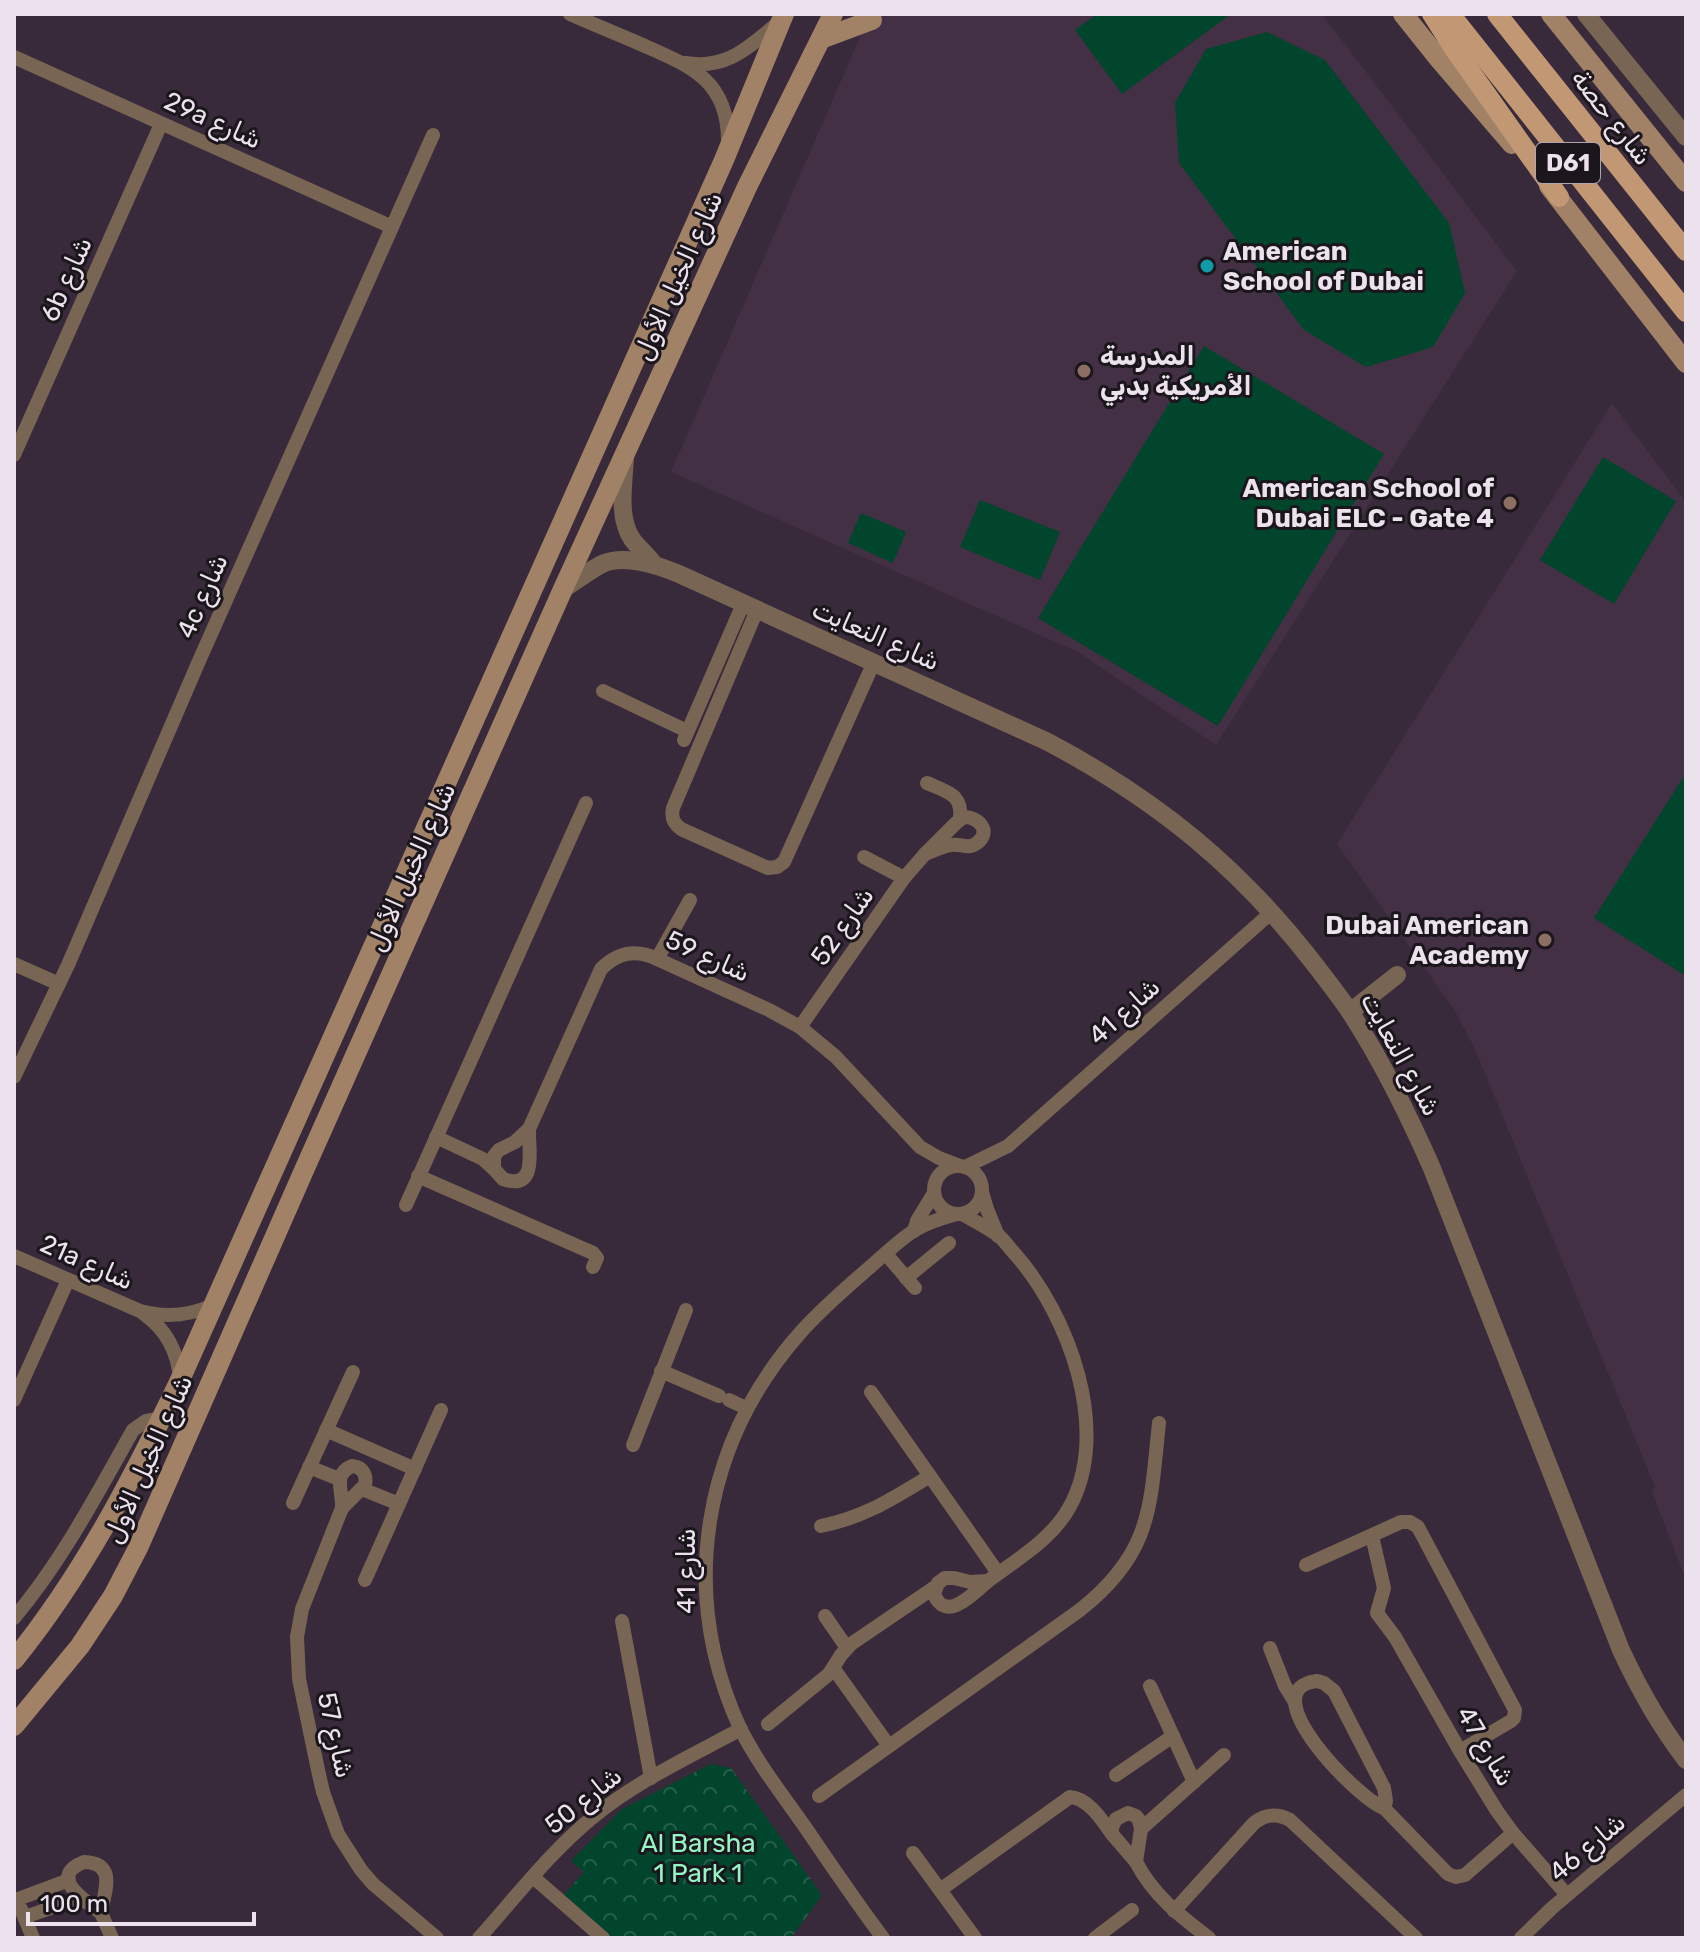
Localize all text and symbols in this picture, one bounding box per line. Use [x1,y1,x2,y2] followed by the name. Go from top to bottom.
[1563,63,1659,173] street label: شارع حصة
[159,85,266,157] street label: 29a شارع
[1536,143,1600,183] road number: D61
[627,187,731,366] street label: شارع الخيل الأول
[34,232,101,327] street label: 6b شارع
[1223,236,1424,297] place label: American School of Dubai
[1198,257,1216,275] marker: American School of Dubai
[1100,341,1252,406] place label: المدرسة الأمريكية بدبي
[1075,362,1093,380] marker: المدرسة الأمريكية بدبي
[1242,473,1494,534] place label: American School of Dubai ELC - Gate 4
[1501,494,1519,512] marker: American School of Dubai ELC - Gate 4
[170,549,236,644] street label: 4c شارع
[806,594,944,679] street label: شارع النعايت
[360,778,464,957] street label: شارع الخيل الأول
[804,881,882,973] street label: شارع 52
[1325,910,1529,971] place label: Dubai American Academy
[660,924,755,991] street label: شارع 59
[1536,931,1554,949] marker: Dubai American Academy
[1082,971,1168,1053] street label: شارع 41
[1352,987,1447,1122] street label: شارع النعايت
[34,1228,138,1299] street label: 21a شارع
[97,1370,201,1549] street label: شارع الخيل الأول
[671,1528,704,1614] street label: شارع 41
[309,1689,360,1781] street label: شارع 57
[1448,1701,1521,1793] street label: شارع 47
[539,1760,629,1842] street label: شارع 50
[1543,1807,1633,1890] street label: شارع 46
[640,1828,756,1889] park label: Al Barsha 1 Park 1
[28,1876,254,1926] scale bar
[40,1890,108,1918] text: 100 m

